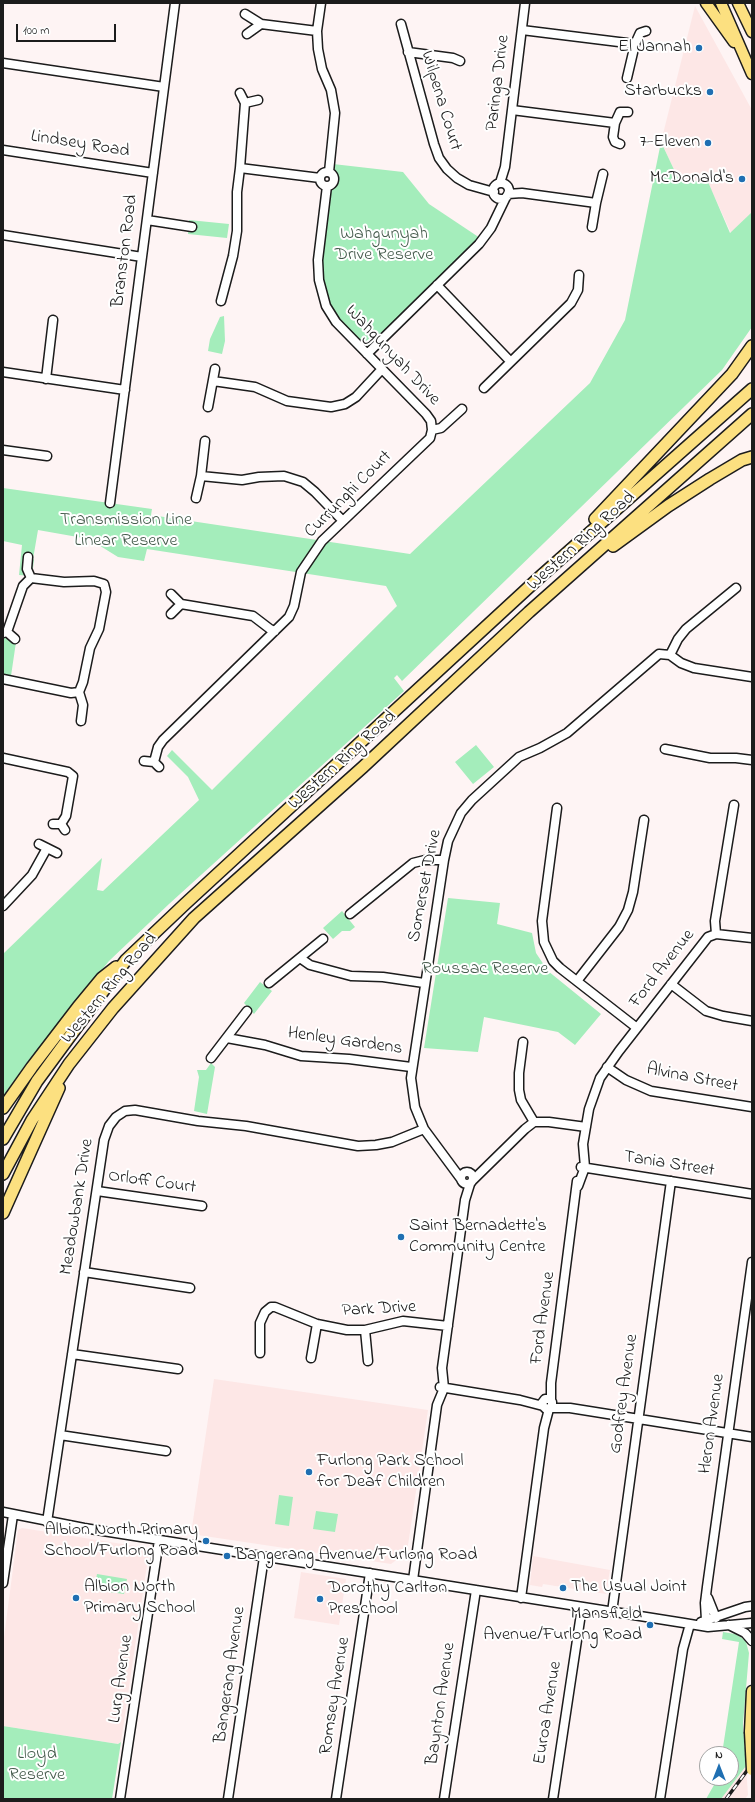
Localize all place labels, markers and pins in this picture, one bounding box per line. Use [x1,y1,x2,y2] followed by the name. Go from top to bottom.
[618,37,691,59] place label: El Jannah
[694,43,704,53] marker: El Jannah
[624,81,702,103] place label: Starbucks
[705,87,715,97] marker: Starbucks
[639,132,700,154] place label: 7-Eleven
[703,138,713,148] marker: 7-Eleven
[650,168,734,190] place label: McDonald's
[737,174,747,184] marker: McDonald's
[409,1216,547,1258] place label: Saint Bernadette's Community Centre
[396,1232,406,1242] marker: Saint Bernadette's Community Centre
[317,1451,463,1494] place label: Furlong Park School for Deaf Children
[304,1467,314,1477] marker: Furlong Park School for Deaf Children
[44,1520,198,1562] place label: Albion North Primary School/Furlong Road
[201,1536,211,1546] marker: Albion North Primary School/Furlong Road
[235,1545,477,1567] place label: Bangerang Avenue/Furlong Road
[222,1551,232,1561] marker: Bangerang Avenue/Furlong Road
[84,1577,195,1620] place label: Albion North Primary School
[571,1577,687,1599] place label: The Usual Joint
[328,1578,447,1620] place label: Dorothy Carlton Preschool
[558,1583,568,1593] marker: The Usual Joint
[71,1593,81,1603] marker: Albion North Primary School
[315,1594,325,1604] marker: Dorothy Carlton Preschool
[483,1604,642,1646] place label: Mansfield Avenue/Furlong Road
[645,1620,655,1630] marker: Mansfield Avenue/Furlong Road

